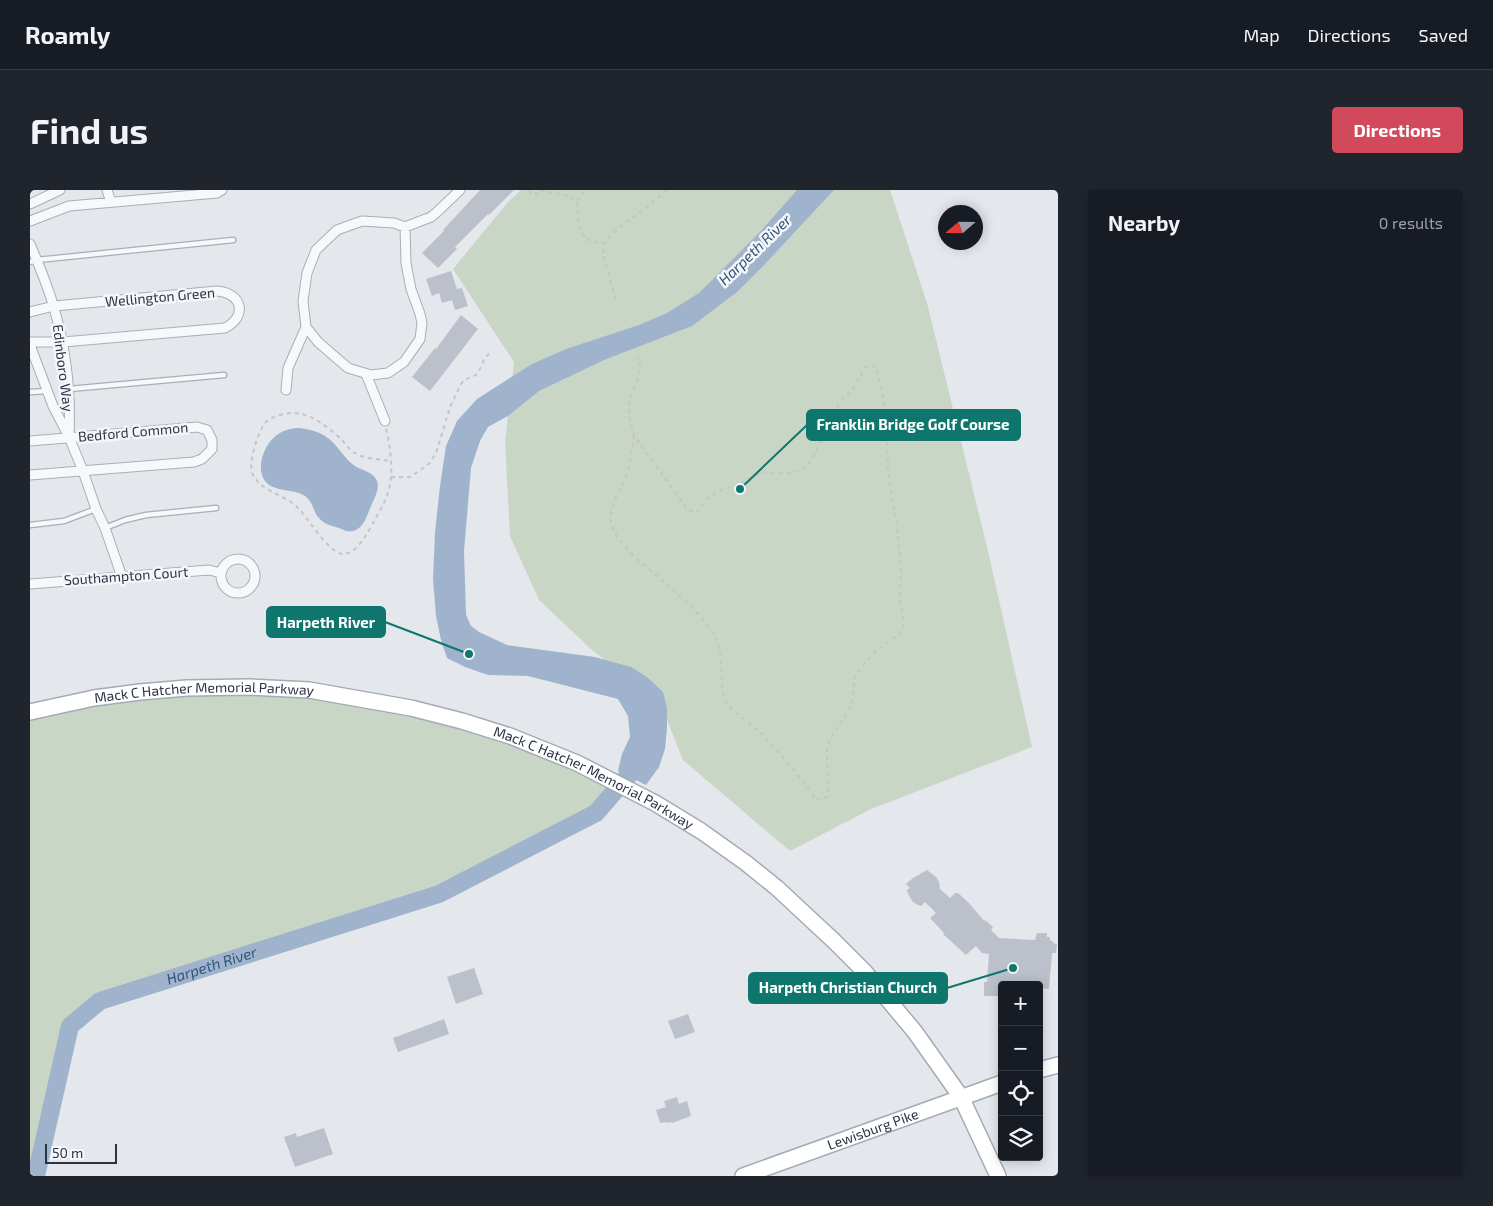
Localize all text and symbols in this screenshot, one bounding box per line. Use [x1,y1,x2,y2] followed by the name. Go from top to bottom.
[25,20,110,49] text: Roamly
[1243,24,1280,46] text: Map
[1308,24,1391,46] text: Directions
[1419,24,1468,46] text: Saved
[1332,107,1463,153] button: Directions
[30,109,148,151] text: Find us
[938,205,983,250] north arrow
[714,209,795,288] water label: Harpeth River
[1108,210,1180,235] text: Nearby
[1379,213,1443,232] text: 0 results
[104,283,216,310] street label: Wellington Green
[50,323,77,413] street label: Edinboro Way
[807,410,1020,440] callout: Franklin Bridge Golf Course
[817,415,1009,433] text: Franklin Bridge Golf Course
[77,418,189,445] street label: Bedford Common
[63,563,189,588] street label: Southampton Court
[267,607,385,637] callout: Harpeth River
[277,613,376,631] text: Harpeth River
[93,678,316,706] street label: Mack C Hatcher Memorial Parkway
[491,722,698,833] street label: Mack C Hatcher Memorial Parkway
[164,942,260,988] water label: Harpeth River
[749,973,947,1003] callout: Harpeth Christian Church
[759,978,937,996] text: Harpeth Christian Church
[998,981,1043,1161] map controls
[998,981,1043,1026] button: +
[998,1026,1043,1071] button: −
[998,1071,1043,1116] button: locate
[825,1105,921,1153] street label: Lewisburg Pike
[998,1116,1043,1161] button: layers
[45,1141,118,1164] scale bar
[52,1144,83,1161] text: 50 m

